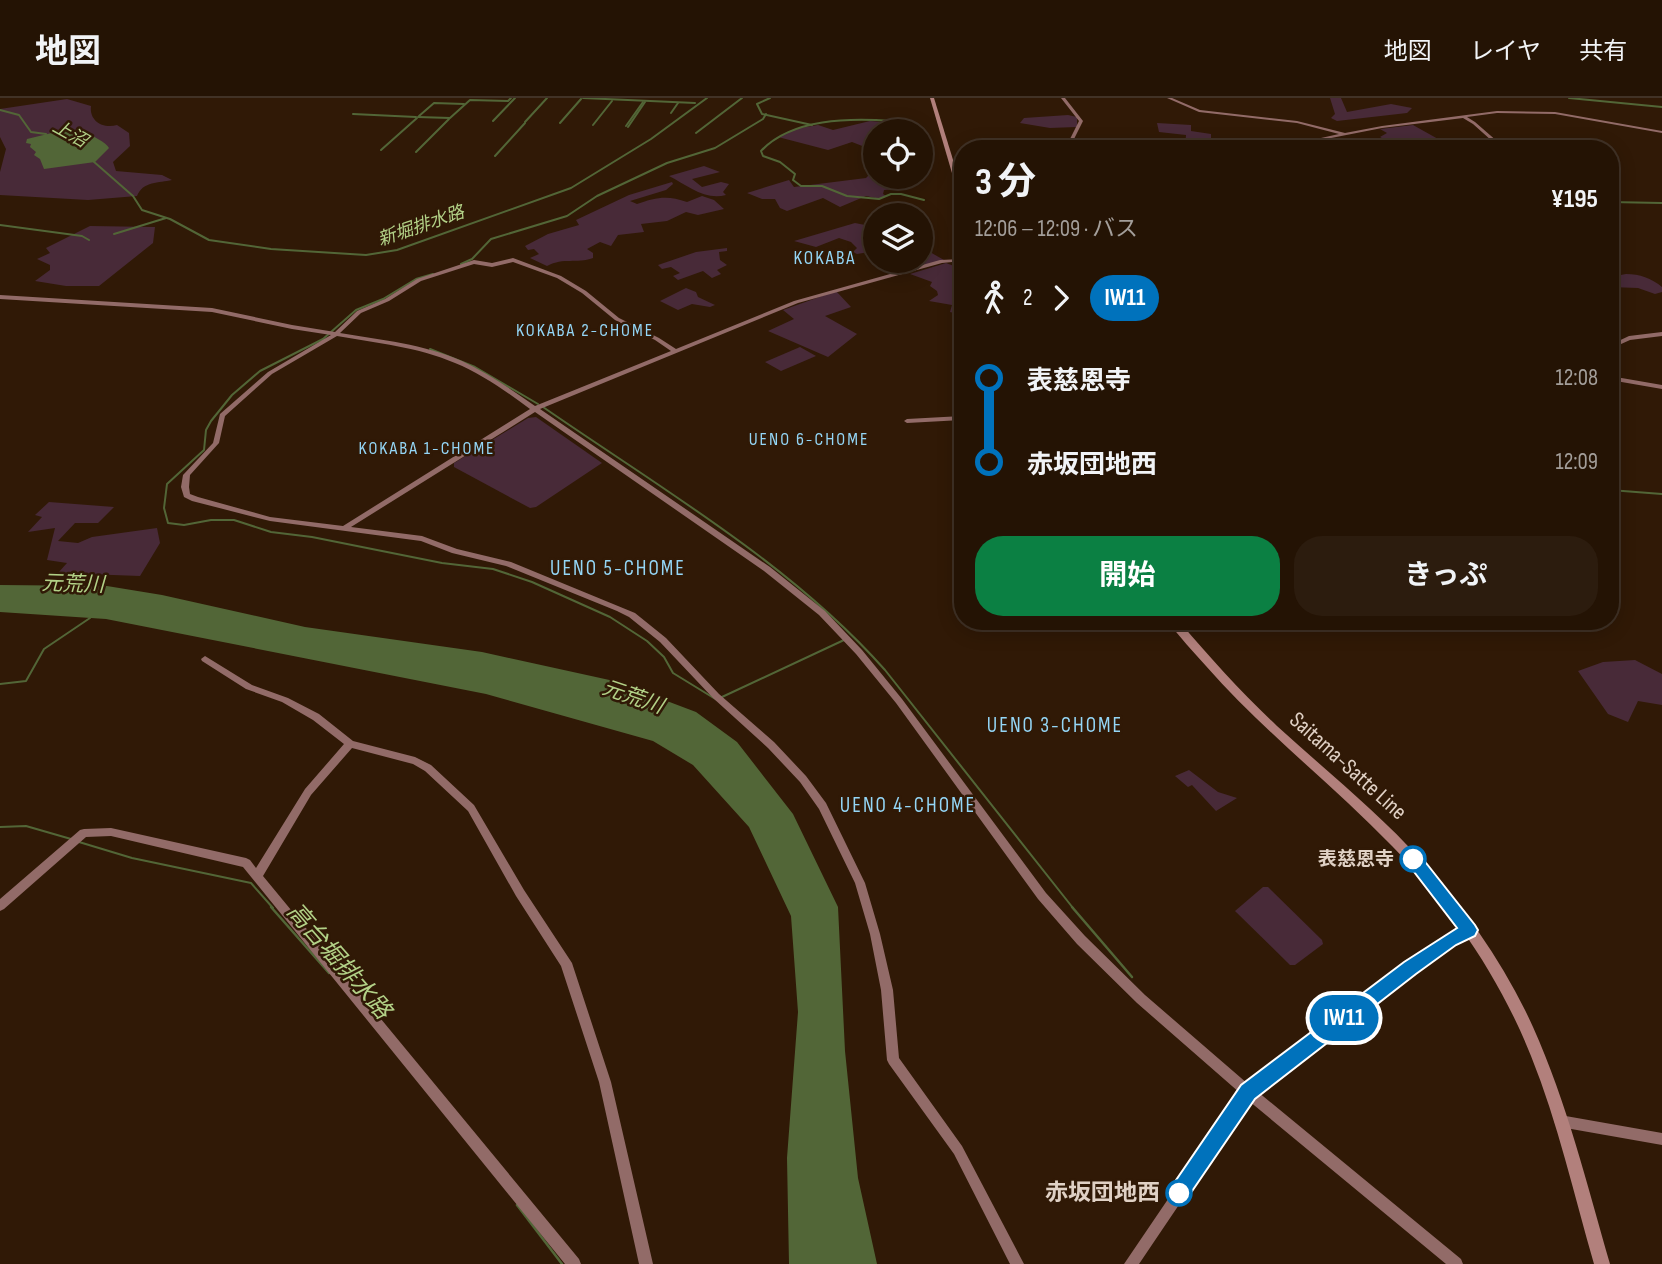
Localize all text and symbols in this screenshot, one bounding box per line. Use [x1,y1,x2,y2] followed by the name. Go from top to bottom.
[35,32,101,72] text: 地図
[1384,37,1432,66] text: 地図
[1470,37,1541,66] text: レイヤ
[1579,37,1627,66] text: 共有
[49,116,93,153] water label: 上沼
[863,119,933,273] map controls
[863,119,933,189] button: locate
[975,160,1036,205] text: 3 分
[1551,184,1598,215] text: ¥195
[375,201,469,251] water label: 新堀排水路
[863,203,933,273] button: layers
[975,215,1138,243] text: 12:06 – 12:09 · バス
[793,247,857,270] district label: KOKABA
[975,279,1013,317] icon: walk
[1042,279,1080,317] icon: forward
[1104,283,1145,312] text: IW11
[1023,284,1032,312] text: 2
[516,320,654,341] district label: KOKABA 2-CHOME
[1556,364,1598,392] text: 12:08
[1027,366,1131,397] text: 表慈恩寺
[749,429,869,450] district label: UENO 6-CHOME
[359,438,496,459] district label: KOKABA 1-CHOME
[1555,448,1598,476] text: 12:09
[1027,450,1157,481] text: 赤坂団地西
[975,536,1280,616] button: 開始
[1294,536,1598,616] button: きっぷ
[550,556,686,581] district label: UENO 5-CHOME
[41,570,107,598] water label: 元荒川
[599,675,669,720] water label: 元荒川
[1284,706,1412,826] street label: Saitama-Satte Line
[987,713,1123,738] district label: UENO 3-CHOME
[840,793,976,818] district label: UENO 4-CHOME
[1400,846,1426,872] marker: 表慈恩寺
[1318,848,1394,871] place label: 表慈恩寺
[281,897,398,1026] water label: 高台堀排水路
[1295,995,1393,1041] line badge: IW11
[1324,1003,1364,1032] text: IW11
[1045,1179,1160,1207] place label: 赤坂団地西
[1166,1180,1192,1206] marker: 赤坂団地西

